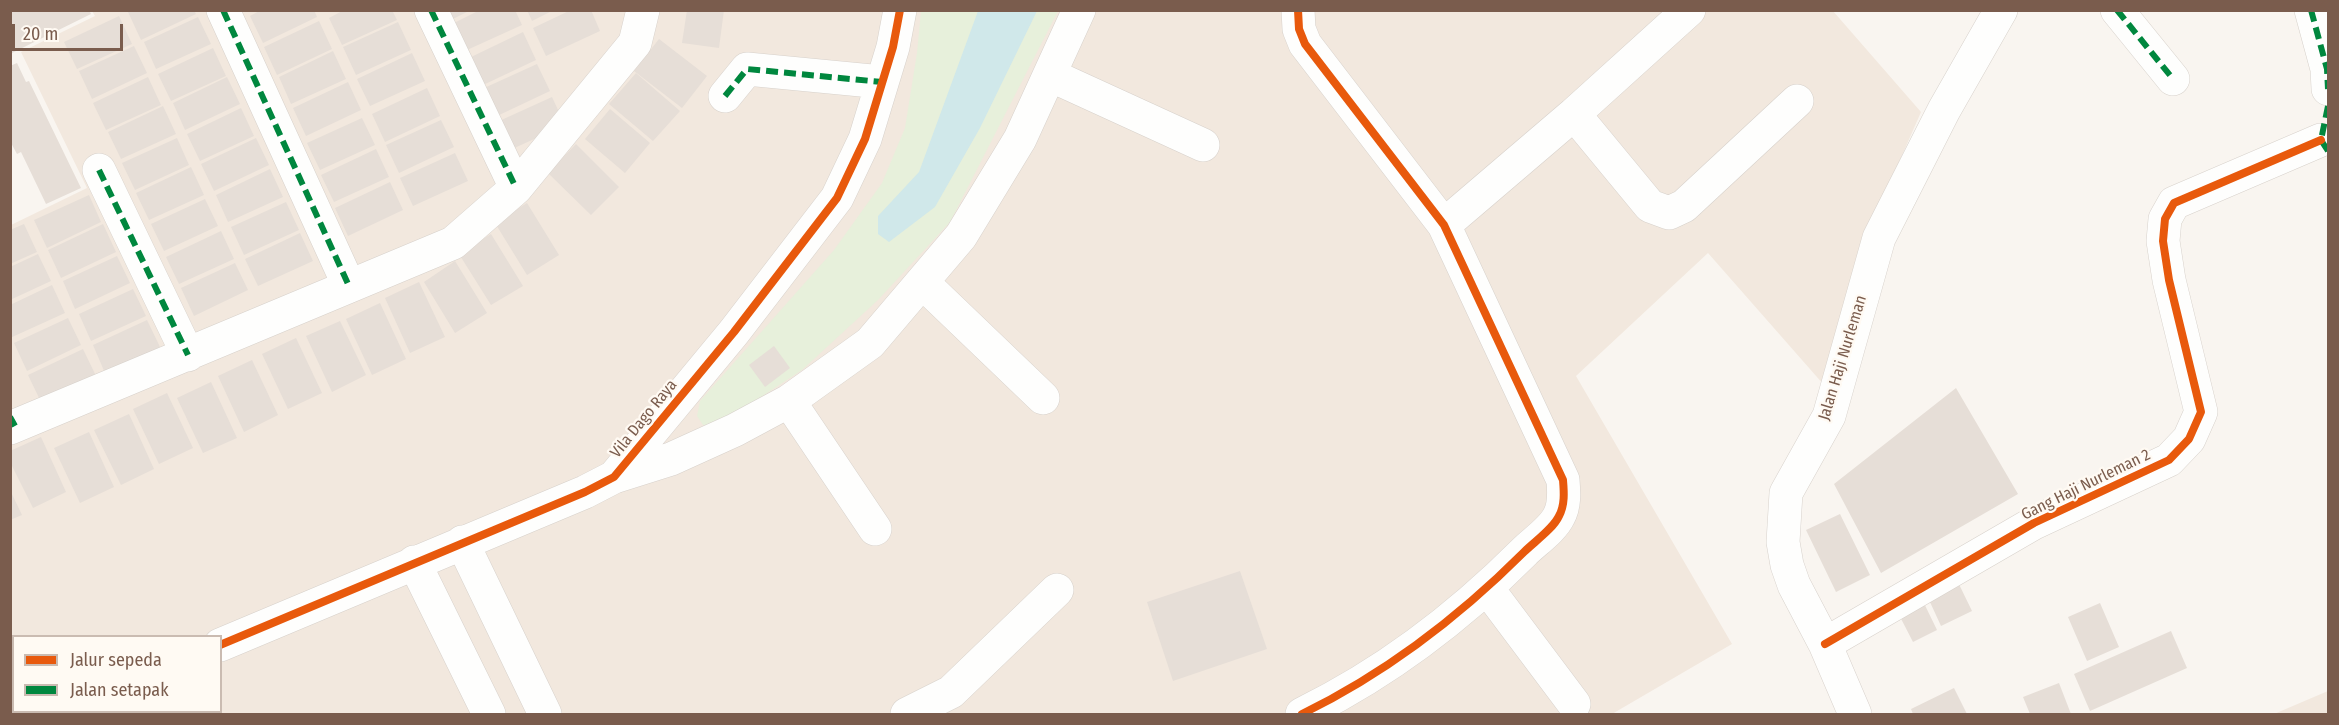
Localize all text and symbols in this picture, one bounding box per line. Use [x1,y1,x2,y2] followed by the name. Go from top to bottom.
[15,12,126,50] scale bar
[23,23,58,45] text: 20 m
[1815,293,1871,423] street label: Jalan Haji Nurleman
[607,376,681,462] street label: Vila Dago Raya
[2018,445,2154,525] street label: Gang Haji Nurleman 2
[12,635,222,713] legend
[70,649,162,671] text: Jalur sepeda
[70,679,169,701] text: Jalan setapak

